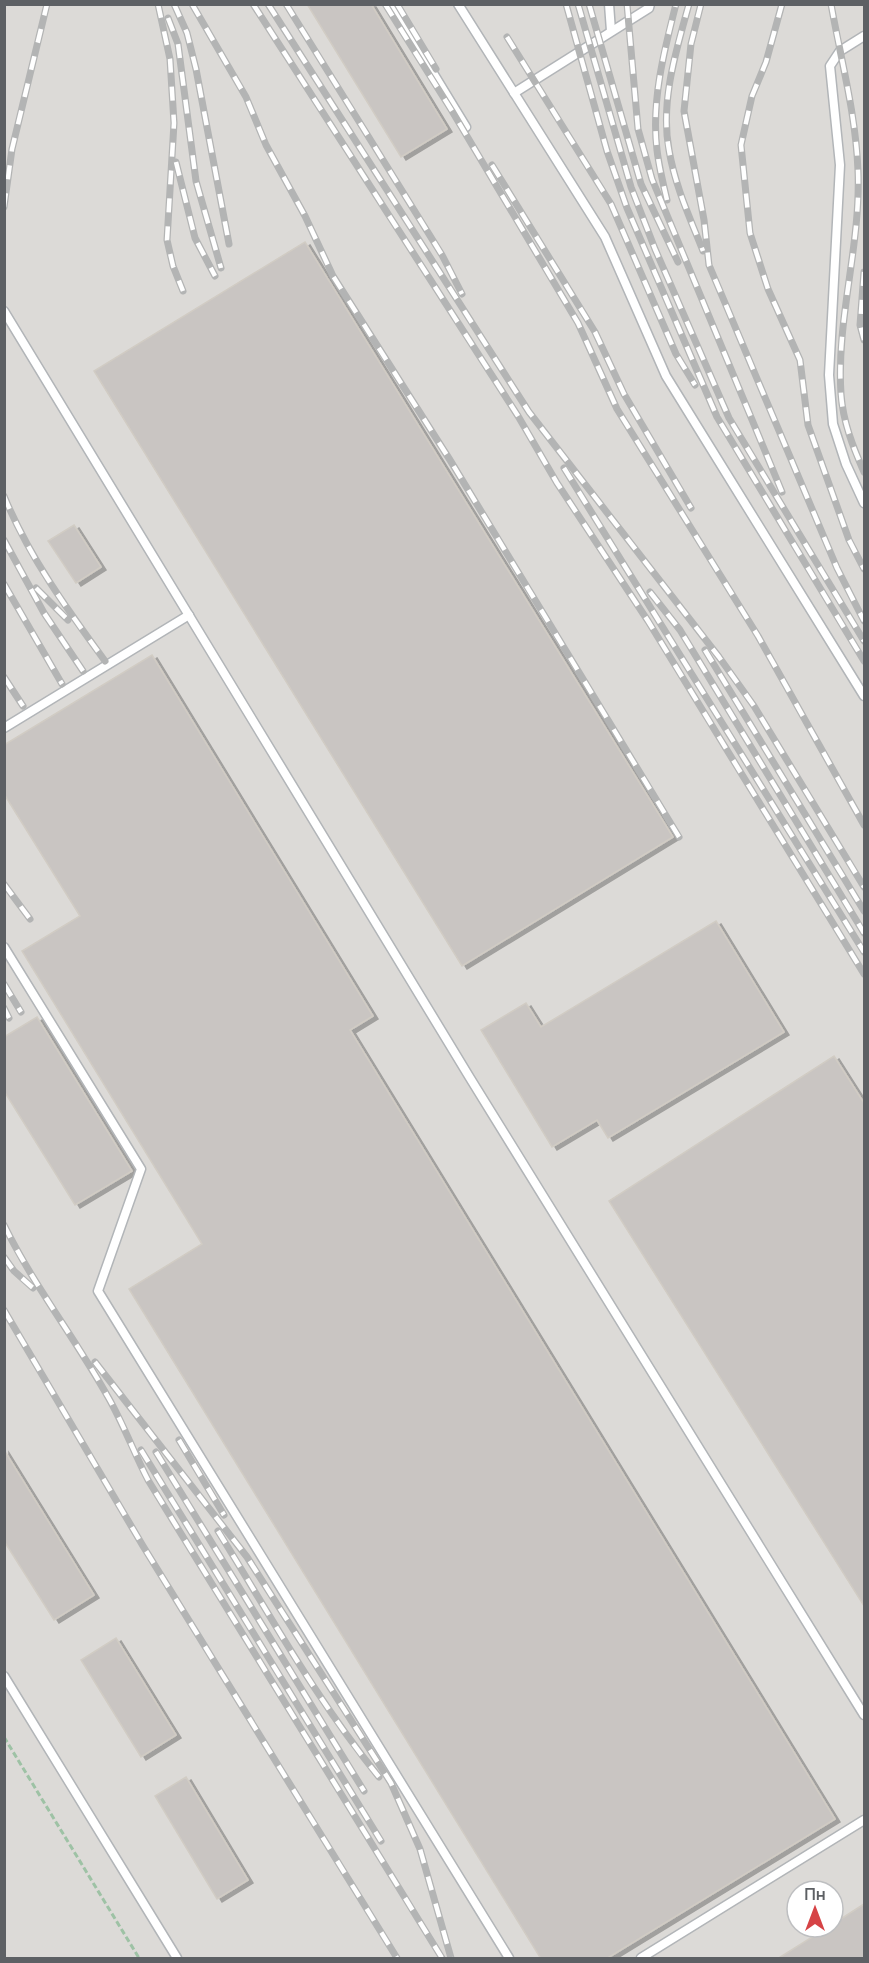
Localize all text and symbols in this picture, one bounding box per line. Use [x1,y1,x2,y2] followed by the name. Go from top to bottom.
[785,1879,845,1939] north arrow
[804,1883,826,1905] text: Пн

